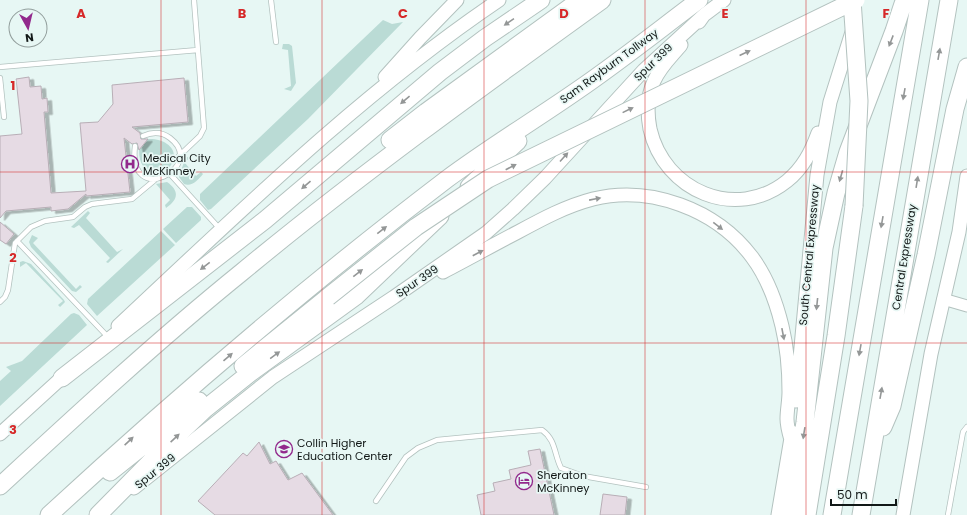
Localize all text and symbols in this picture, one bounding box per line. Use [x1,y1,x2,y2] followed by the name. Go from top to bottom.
[76,4,86,23] text: A
[238,4,247,23] text: B
[398,4,408,23] text: C
[559,4,569,23] text: D
[721,4,729,23] text: E
[882,4,890,23] text: F
[8,8,48,48] north arrow
[503,18,514,26] one-way arrow
[557,24,662,107] street label: Sam Rayburn Tollway
[24,29,35,46] text: N
[887,35,893,47] one-way arrow
[630,39,676,85] street label: Spur 399
[937,48,943,60] one-way arrow
[739,50,750,56] one-way arrow
[11,76,15,95] text: 1
[901,88,907,100] one-way arrow
[400,96,411,105] one-way arrow
[622,107,633,113] one-way arrow
[143,150,211,179] place label: Medical City McKinney
[559,152,568,163] one-way arrow
[120,154,140,174] hospital icon: Medical City McKinney
[505,164,517,170] one-way arrow
[838,170,844,182] one-way arrow
[914,176,920,188] one-way arrow
[301,180,312,189] one-way arrow
[795,183,823,326] street label: South Central Expressway
[589,196,602,202] one-way arrow
[888,202,920,311] street label: Central Expressway
[879,216,885,228] one-way arrow
[713,221,724,230] one-way arrow
[377,225,388,234] one-way arrow
[9,248,17,267] text: 2
[472,250,484,257] one-way arrow
[393,261,442,301] street label: Spur 399
[200,262,211,271] one-way arrow
[353,268,364,277] one-way arrow
[814,298,821,310] one-way arrow
[781,328,787,340] one-way arrow
[857,344,863,356] one-way arrow
[270,351,280,359] one-way arrow
[222,352,233,361] one-way arrow
[879,387,885,399] one-way arrow
[9,420,17,439] text: 3
[801,427,807,439] one-way arrow
[170,433,180,442] one-way arrow
[297,435,392,464] place label: Collin Higher Education Center
[124,436,134,446] one-way arrow
[274,439,294,459] school or university icon: Collin Higher Education Center
[131,450,179,492] street label: Spur 399
[537,467,590,496] place label: Sheraton McKinney
[514,471,534,491] hotel icon: Sheraton McKinney
[831,481,896,507] scale bar
[837,486,868,503] text: 50 m

